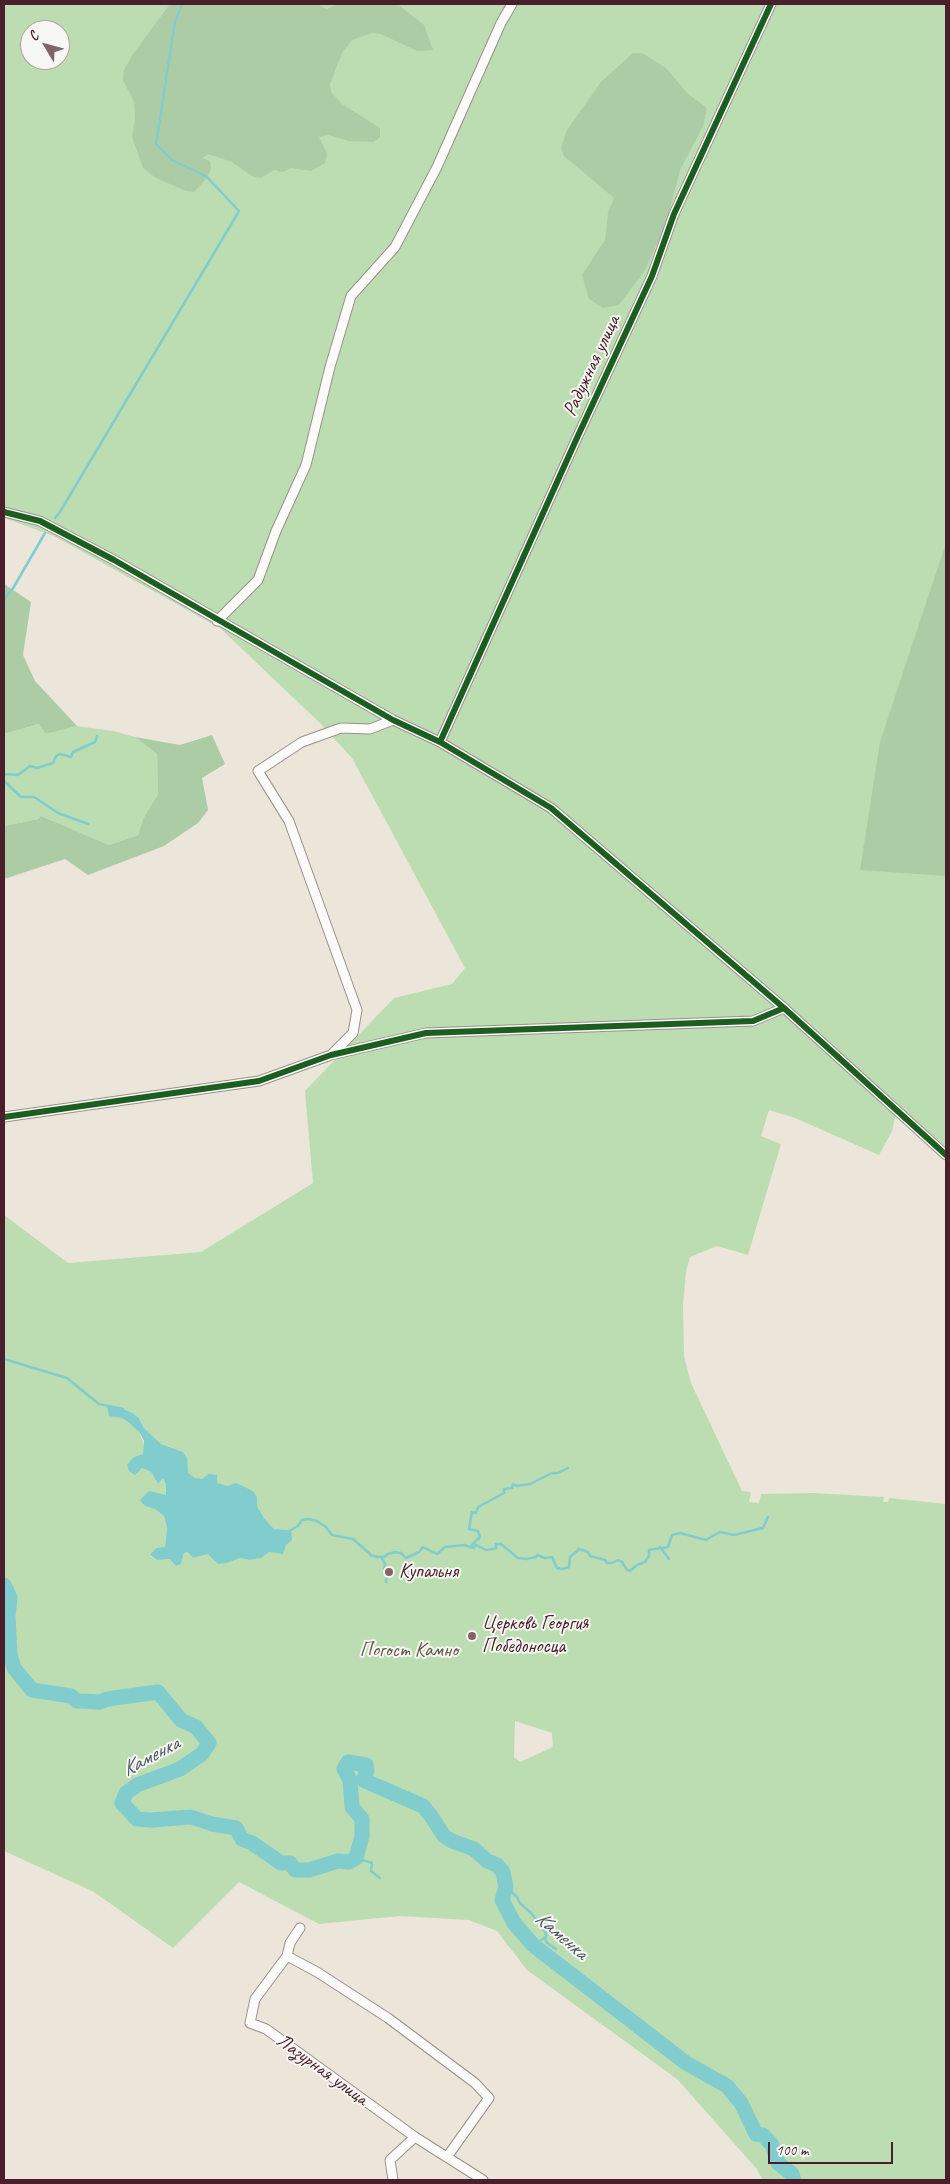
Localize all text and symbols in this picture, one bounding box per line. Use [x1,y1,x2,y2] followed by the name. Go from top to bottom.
[20,20,70,70] north arrow
[25,28,42,44] text: С
[558,312,626,420] street label: Радужная улица
[399,1560,458,1584] place label: Купальня
[383,1566,395,1578] marker: Купальня
[482,1612,588,1659] place label: Церковь Георгия Победоносца
[466,1630,478,1642] marker: Церковь Георгия Победоносца
[360,1639,458,1663] park label: Погост Камно
[118,1731,184,1783] water label: Каменка
[530,1906,592,1966] water label: Каменка
[272,2029,372,2111] street label: Лазурная улица
[770,2132,895,2164] scale bar
[776,2141,808,2160] text: 100 m

